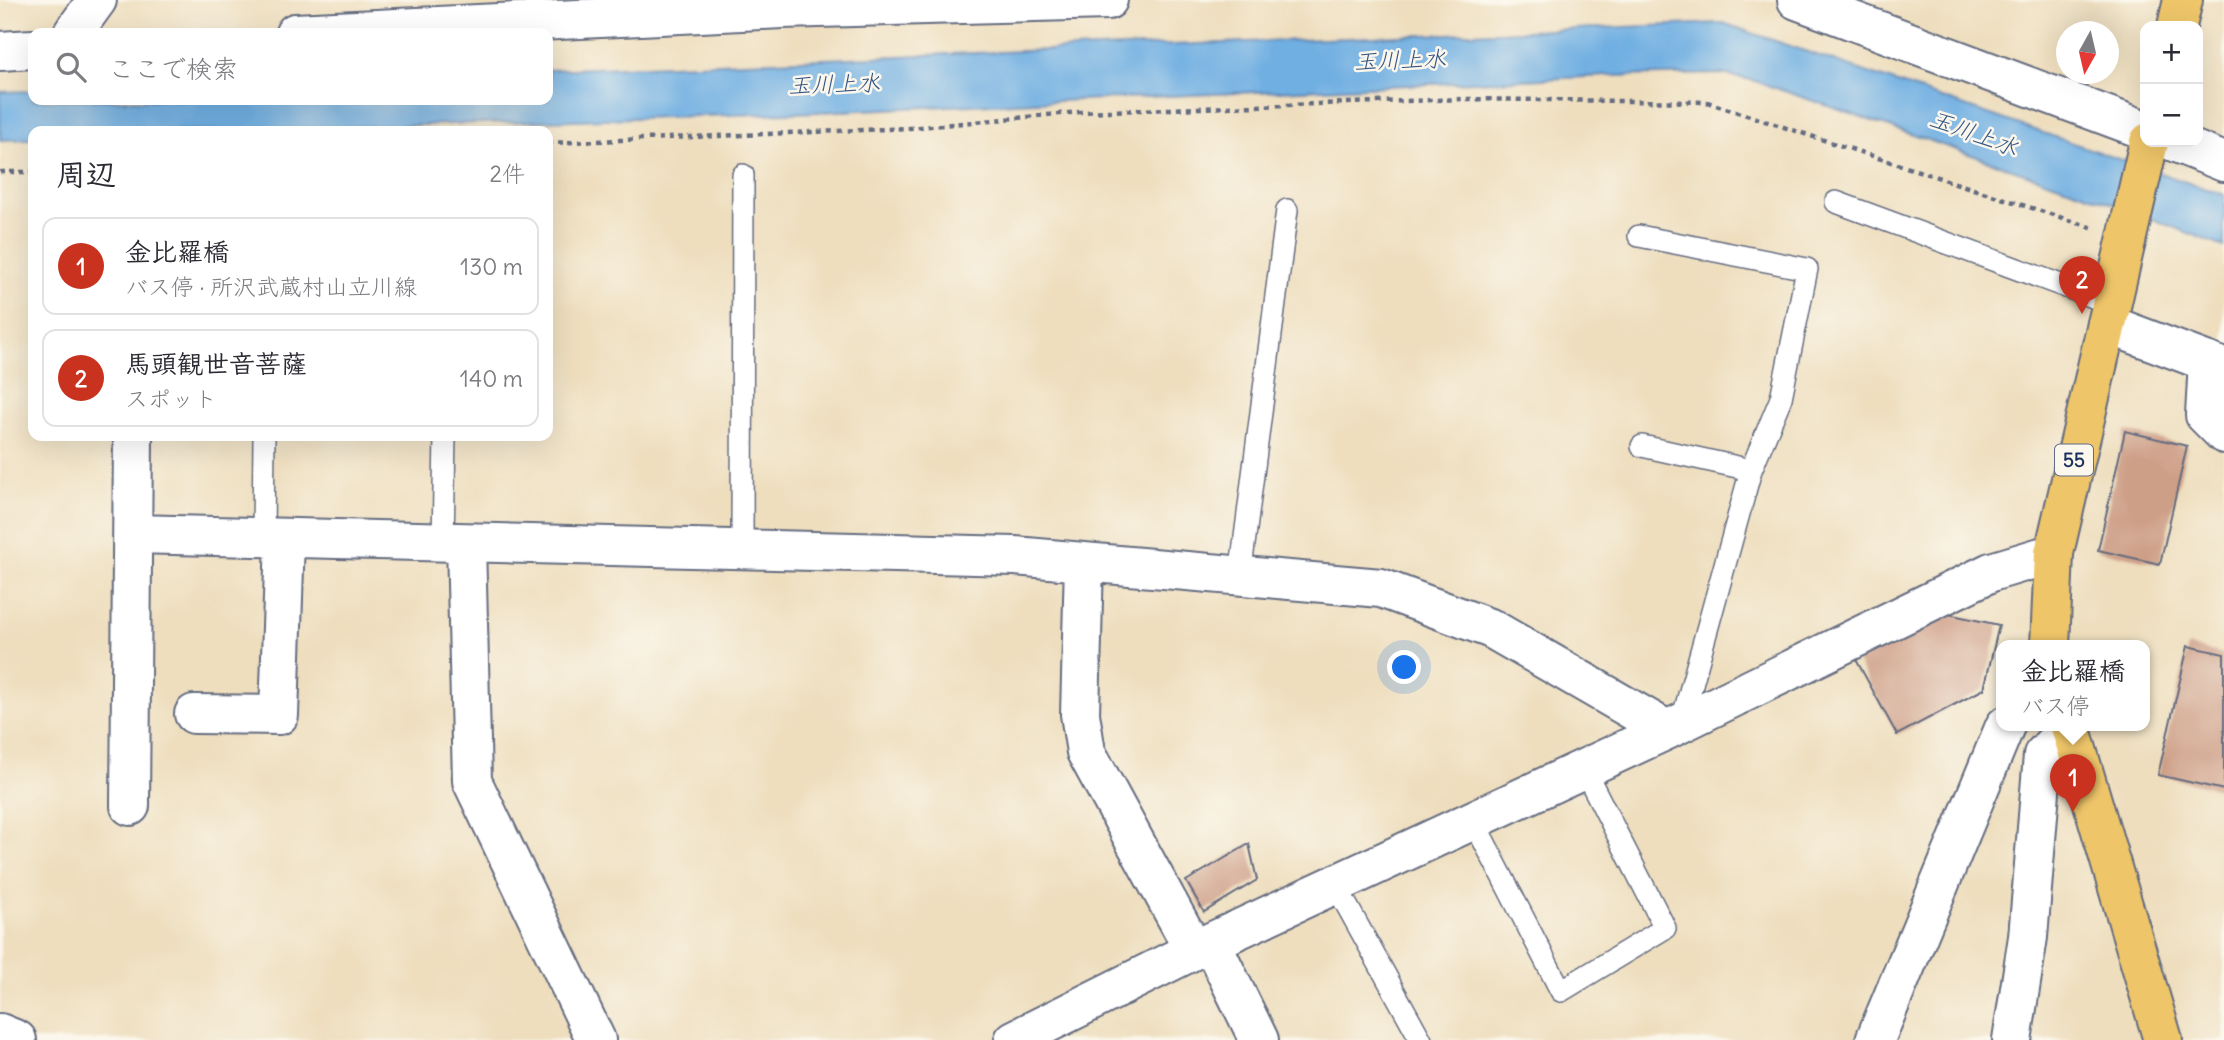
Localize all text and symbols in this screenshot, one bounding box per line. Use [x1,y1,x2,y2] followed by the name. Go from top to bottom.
[2056,21,2119,84] north arrow
[2140,21,2203,147] map controls
[2140,21,2203,84] button: +
[28,28,553,105] search box
[1354,43,1446,76] water label: 玉川上水
[52,48,90,86] icon: search
[108,52,238,85] text: ここで検索
[788,67,880,100] water label: 玉川上水
[2140,84,2203,147] button: −
[1926,103,2022,162] water label: 玉川上水
[56,155,116,193] text: 周辺
[489,159,525,188] text: 2件
[125,235,229,268] text: 金比羅橋
[76,252,86,281] text: 1
[460,252,523,281] text: 130 m
[2059,256,2105,314] pin: 2
[125,272,417,301] text: バス停 · 所沢武蔵村山立川線
[125,347,307,380] text: 馬頭観世音菩薩
[75,364,87,393] text: 2
[460,364,523,393] text: 140 m
[125,384,217,413] text: スポット
[2055,444,2093,475] road number: 55
[1996,640,2150,731] popup
[1387,650,1421,684] your location
[2021,654,2125,687] text: 金比羅橋
[2021,691,2090,720] text: バス停
[2050,754,2096,812] pin: 1

